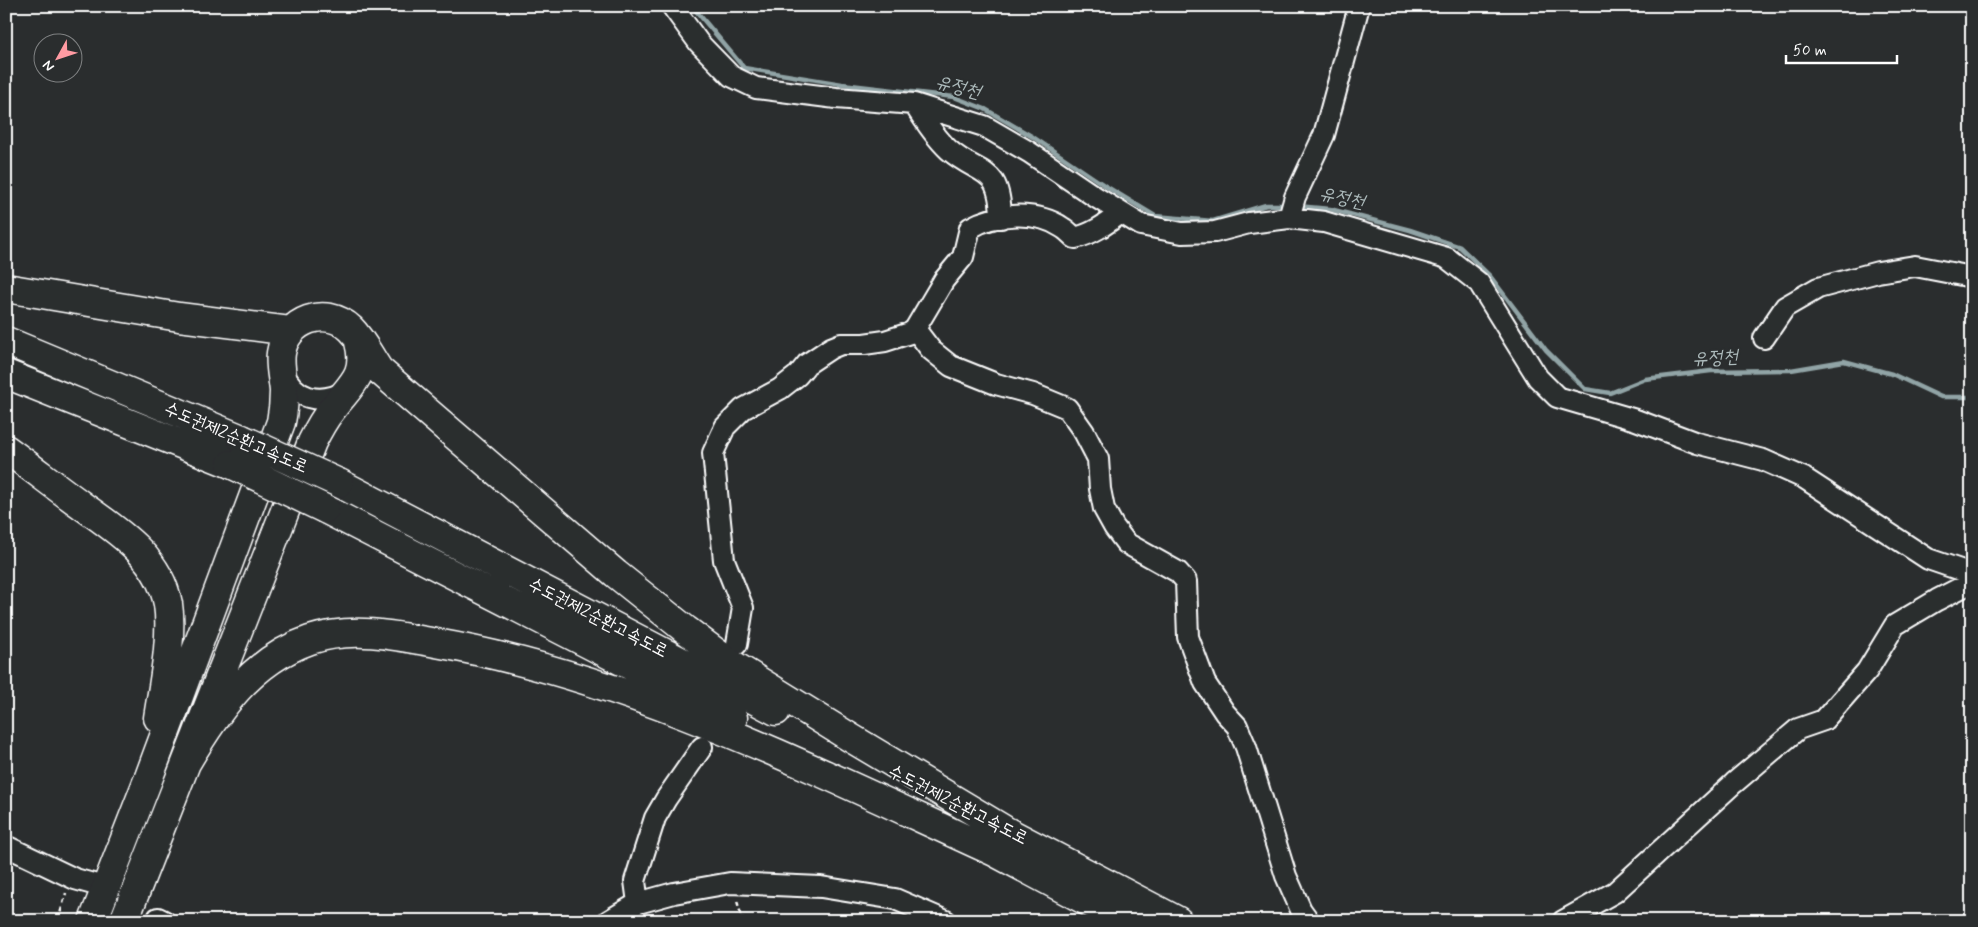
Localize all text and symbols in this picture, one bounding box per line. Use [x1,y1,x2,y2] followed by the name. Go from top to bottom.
[32,32,82,82] north arrow
[1786,32,1897,64] scale bar
[1793,41,1827,61] text: 50 m
[39,56,59,75] text: N
[933,69,985,105] water label: 유정천
[1317,181,1369,215] water label: 유정천
[1691,344,1740,372] water label: 유정천
[161,397,311,479] street label: 수도권제2순환고속도로
[524,572,672,664] street label: 수도권제2순환고속도로
[884,759,1032,851] street label: 수도권제2순환고속도로

